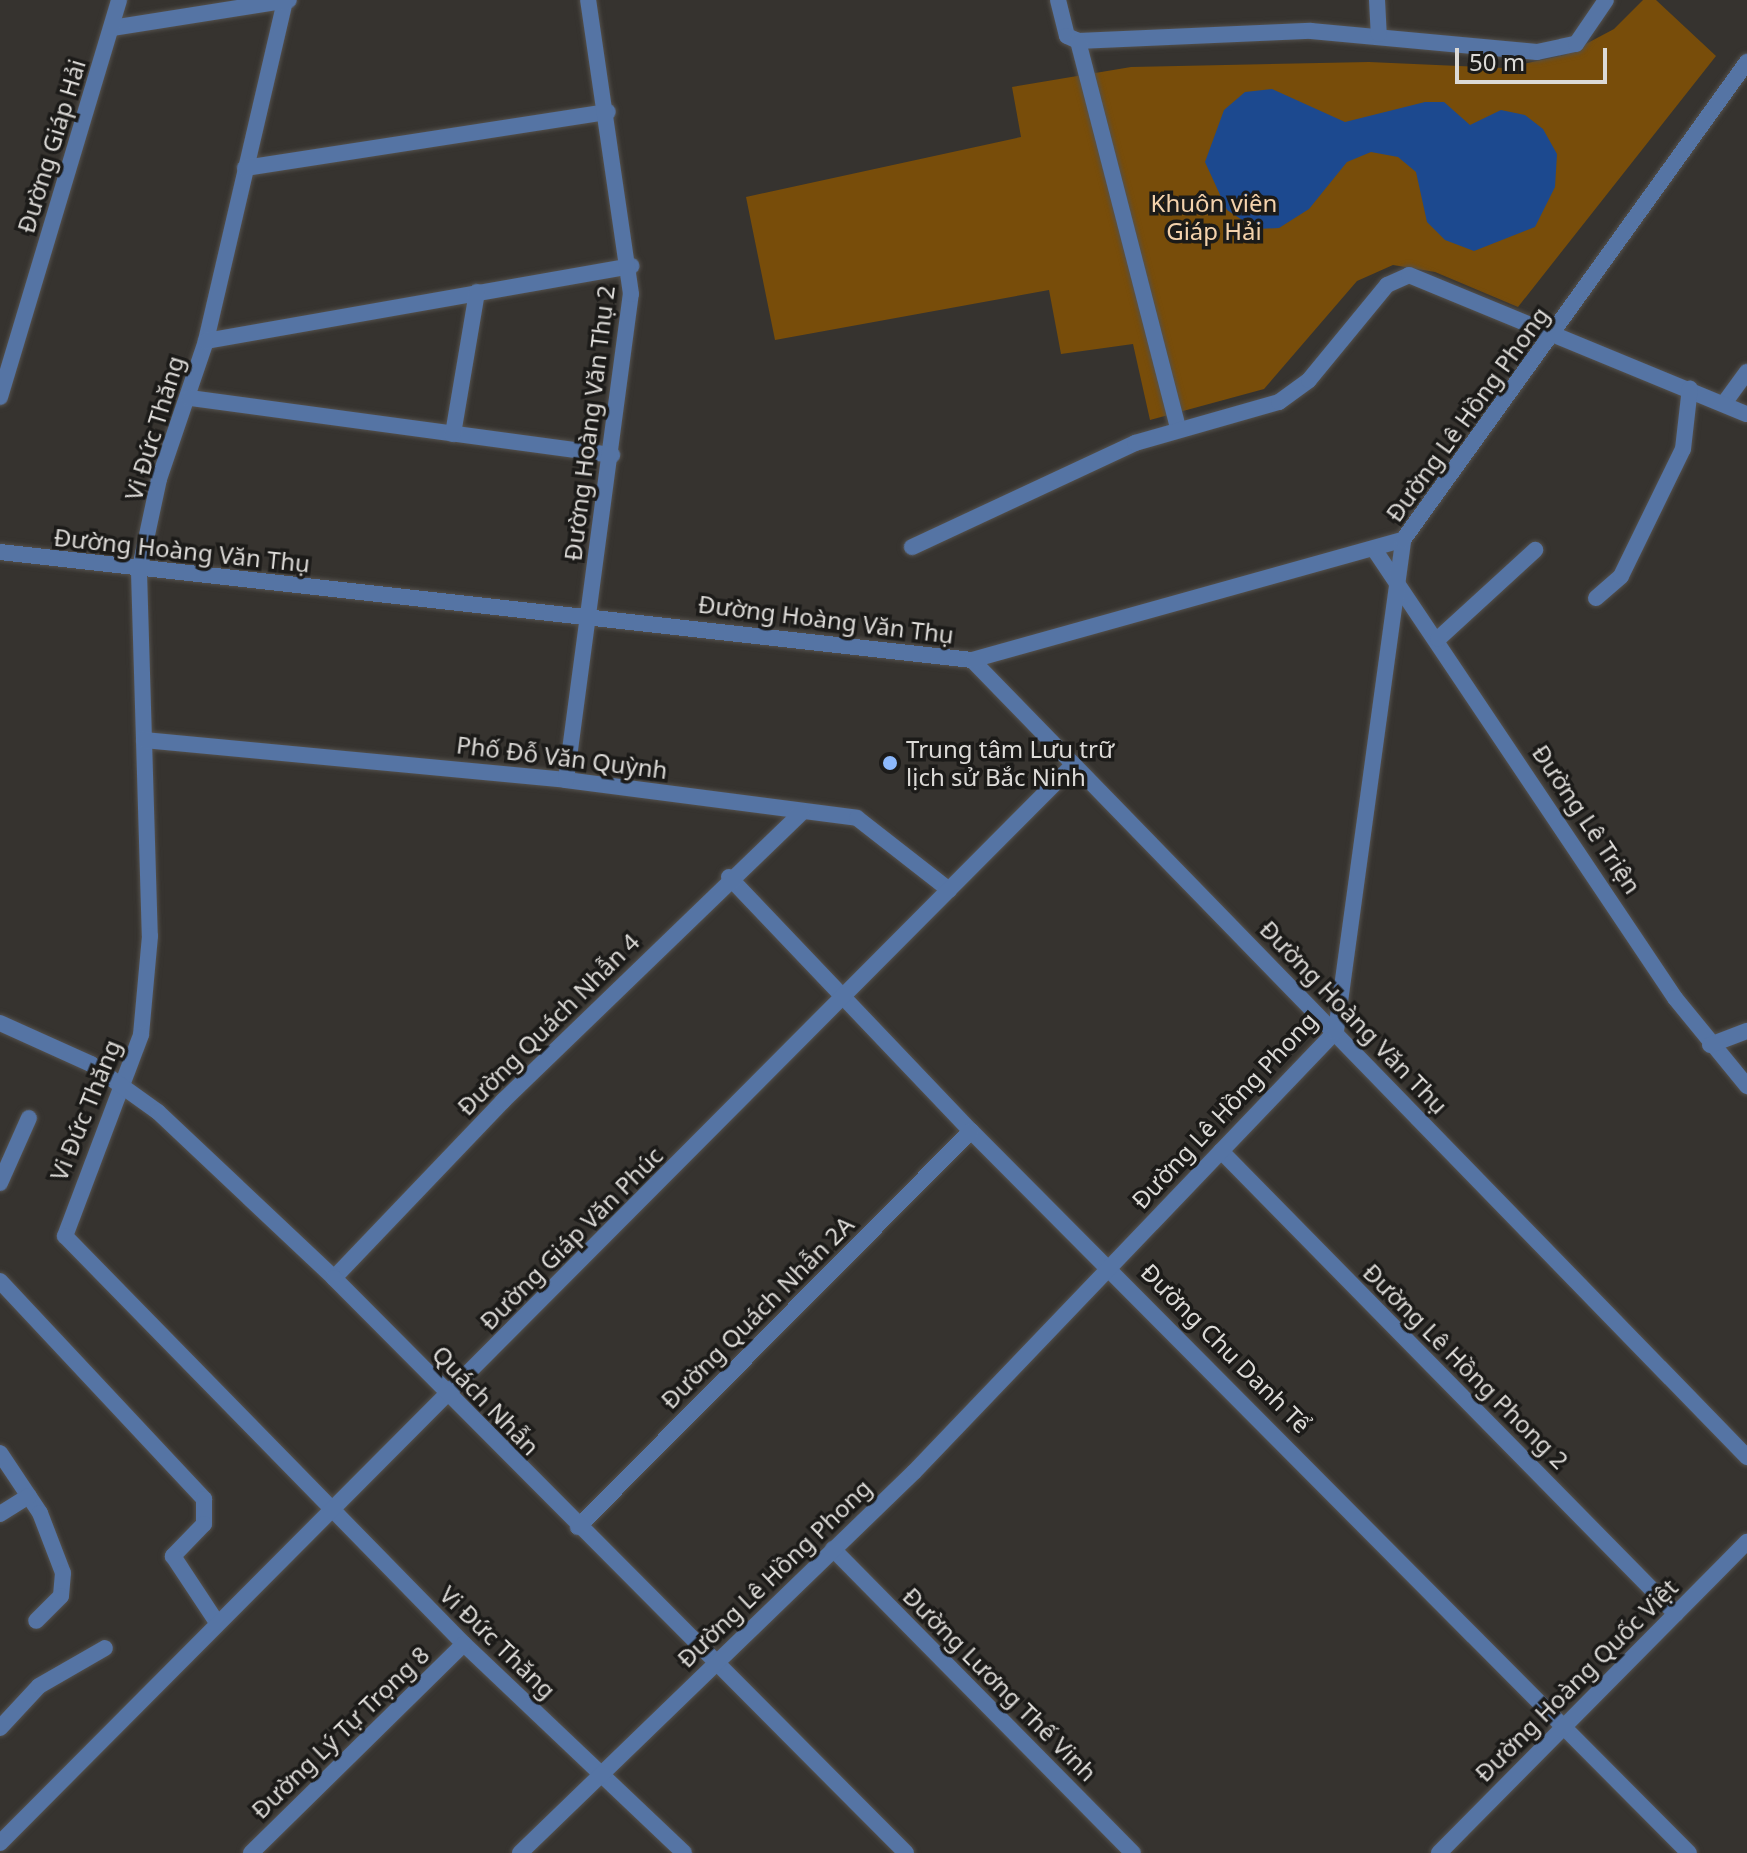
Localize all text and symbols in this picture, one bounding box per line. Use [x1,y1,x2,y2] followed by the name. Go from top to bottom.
[1459,32,1611,82] scale bar
[1469,45,1525,78] text: 50 m
[11,56,91,236] street label: Đường Giáp Hải
[1151,189,1277,245] park label: Khuôn viên Giáp Hải
[558,284,620,562] street label: Đường Hoàng Văn Thụ 2
[1379,301,1555,527] street label: Đường Lê Hồng Phong
[118,352,190,504] street label: Vi Đức Thăng
[53,522,311,578] street label: Đường Hoàng Văn Thụ
[697,589,955,649] street label: Đường Hoàng Văn Thụ
[455,730,669,784] street label: Phố Đỗ Văn Quỳnh
[906,735,1114,791] place label: Trung tâm Lưu trữ lịch sử Bắc Ninh
[1527,739,1647,899] street label: Đường Lê Triện
[881,754,899,772] marker: Trung tâm Lưu trữ lịch sử Bắc Ninh
[1254,914,1454,1120] street label: Đường Hoàng Văn Thụ
[451,927,645,1121] street label: Đường Quách Nhẫn 4
[1125,1006,1323,1214] street label: Đường Lê Hồng Phong
[44,1035,126,1185] street label: Vi Đức Thăng
[474,1141,668,1335] street label: Đường Giáp Văn Phúc
[655,1210,859,1414] street label: Đường Quách Nhẫn 2A
[1135,1257,1317,1439] street label: Đường Chu Danh Tể
[1357,1257,1575,1475] street label: Đường Lê Hồng Phong 2
[427,1339,545,1461] street label: Quách Nhẫn
[671,1473,877,1673] street label: Đường Lê Hồng Phong
[1469,1573,1683,1787] street label: Đường Hoàng Quốc Việt
[434,1580,562,1704] street label: Vi Đức Thăng
[897,1581,1103,1787] street label: Đường Lương Thế Vinh
[245,1640,435,1824] street label: Đường Lý Tự Trọng 8

